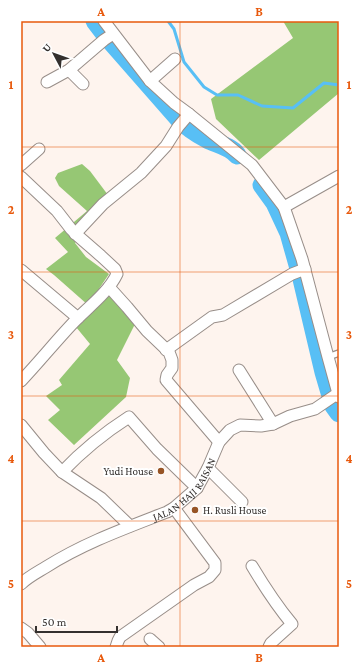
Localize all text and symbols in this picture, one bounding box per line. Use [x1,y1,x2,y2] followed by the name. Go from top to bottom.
[96,4,105,19] text: A
[255,4,263,19] text: B
[34,34,74,74] north arrow
[39,40,54,54] text: U
[9,77,14,92] text: 1
[347,77,352,92] text: 1
[8,202,15,217] text: 2
[346,202,353,217] text: 2
[8,327,14,342] text: 3
[346,327,352,342] text: 3
[7,451,15,466] text: 4
[345,451,353,466] text: 4
[150,456,218,524] street label: JALAN HAJI RAISAN
[103,465,153,477] place label: Yudi House
[156,466,166,476] marker: Yudi House
[203,504,267,516] place label: H. Rusli House
[190,505,200,515] marker: H. Rusli House
[8,576,14,591] text: 5
[346,576,352,591] text: 5
[36,608,117,634] scale bar
[42,615,67,629] text: 50 m
[96,650,105,665] text: A
[255,650,263,665] text: B

